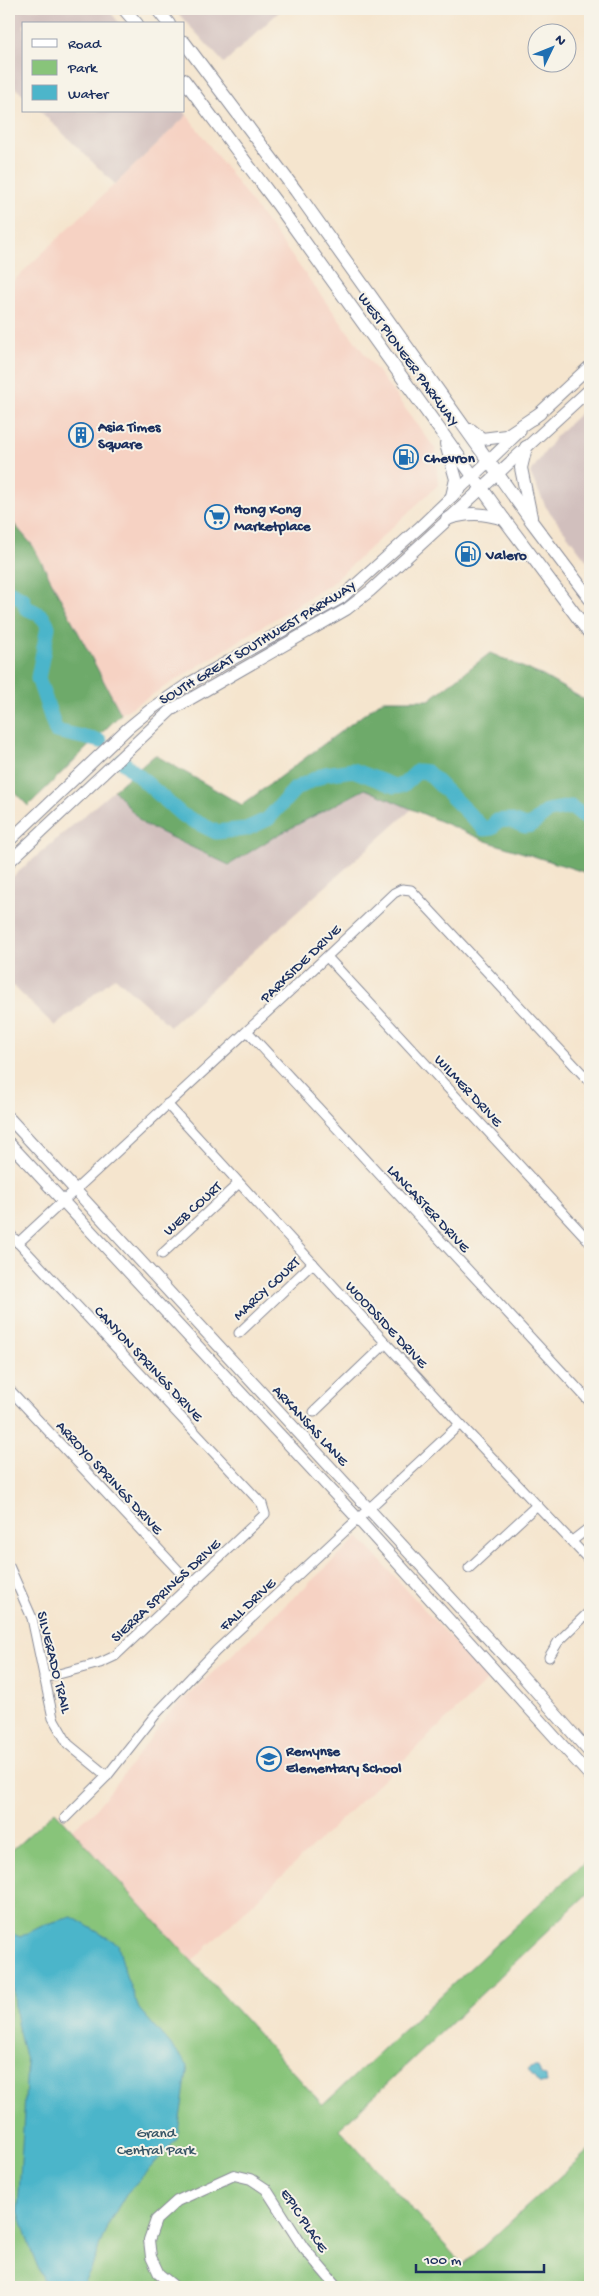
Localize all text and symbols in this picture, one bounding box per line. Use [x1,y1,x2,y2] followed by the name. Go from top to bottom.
[22,22,185,112] legend
[526,22,576,72] north arrow
[550,32,569,50] text: N
[68,36,102,54] text: Road
[67,60,98,78] text: Park
[68,86,110,104] text: Water
[353,290,462,431] street label: WEST PIONEER PARKWAY
[97,419,162,454] place label: Asia Times Square
[68,422,94,448] building icon: Asia Times Square
[393,444,419,470] fuel station icon: Chevron
[423,450,476,468] place label: Chevron
[234,501,312,536] place label: Hong Kong Marketplace
[204,504,230,530] supermarket icon: Hong Kong Marketplace
[455,541,481,567] fuel station icon: Valero
[485,547,527,565] place label: Valero
[156,578,360,710] street label: SOUTH GREAT SOUTHWEST PARKWAY
[257,921,346,1008] street label: PARKSIDE DRIVE
[430,1052,506,1132] street label: WILMER DRIVE
[382,1162,473,1257] street label: LANCASTER DRIVE
[160,1178,227,1241] street label: WEB COURT
[230,1253,306,1325] street label: MARCY COURT
[341,1278,431,1373] street label: WOODSIDE DRIVE
[89,1303,206,1426] street label: CANYON SPRINGS DRIVE
[268,1382,352,1471] street label: ARKANSAS LANE
[51,1418,166,1539] street label: ARROYO SPRINGS DRIVE
[108,1536,225,1647] street label: SIERRA SPRINGS DRIVE
[216,1575,281,1637] street label: FALL DRIVE
[32,1610,75,1716] street label: SILVERADO TRAIL
[285,1743,402,1778] place label: Remynse Elementary School
[256,1746,282,1772] school or university icon: Remynse Elementary School
[117,2125,196,2160] park label: Grand Central Park
[275,2186,332,2257] street label: EPIC PLACE
[416,2241,544,2273] scale bar
[423,2252,462,2270] text: 100 m

